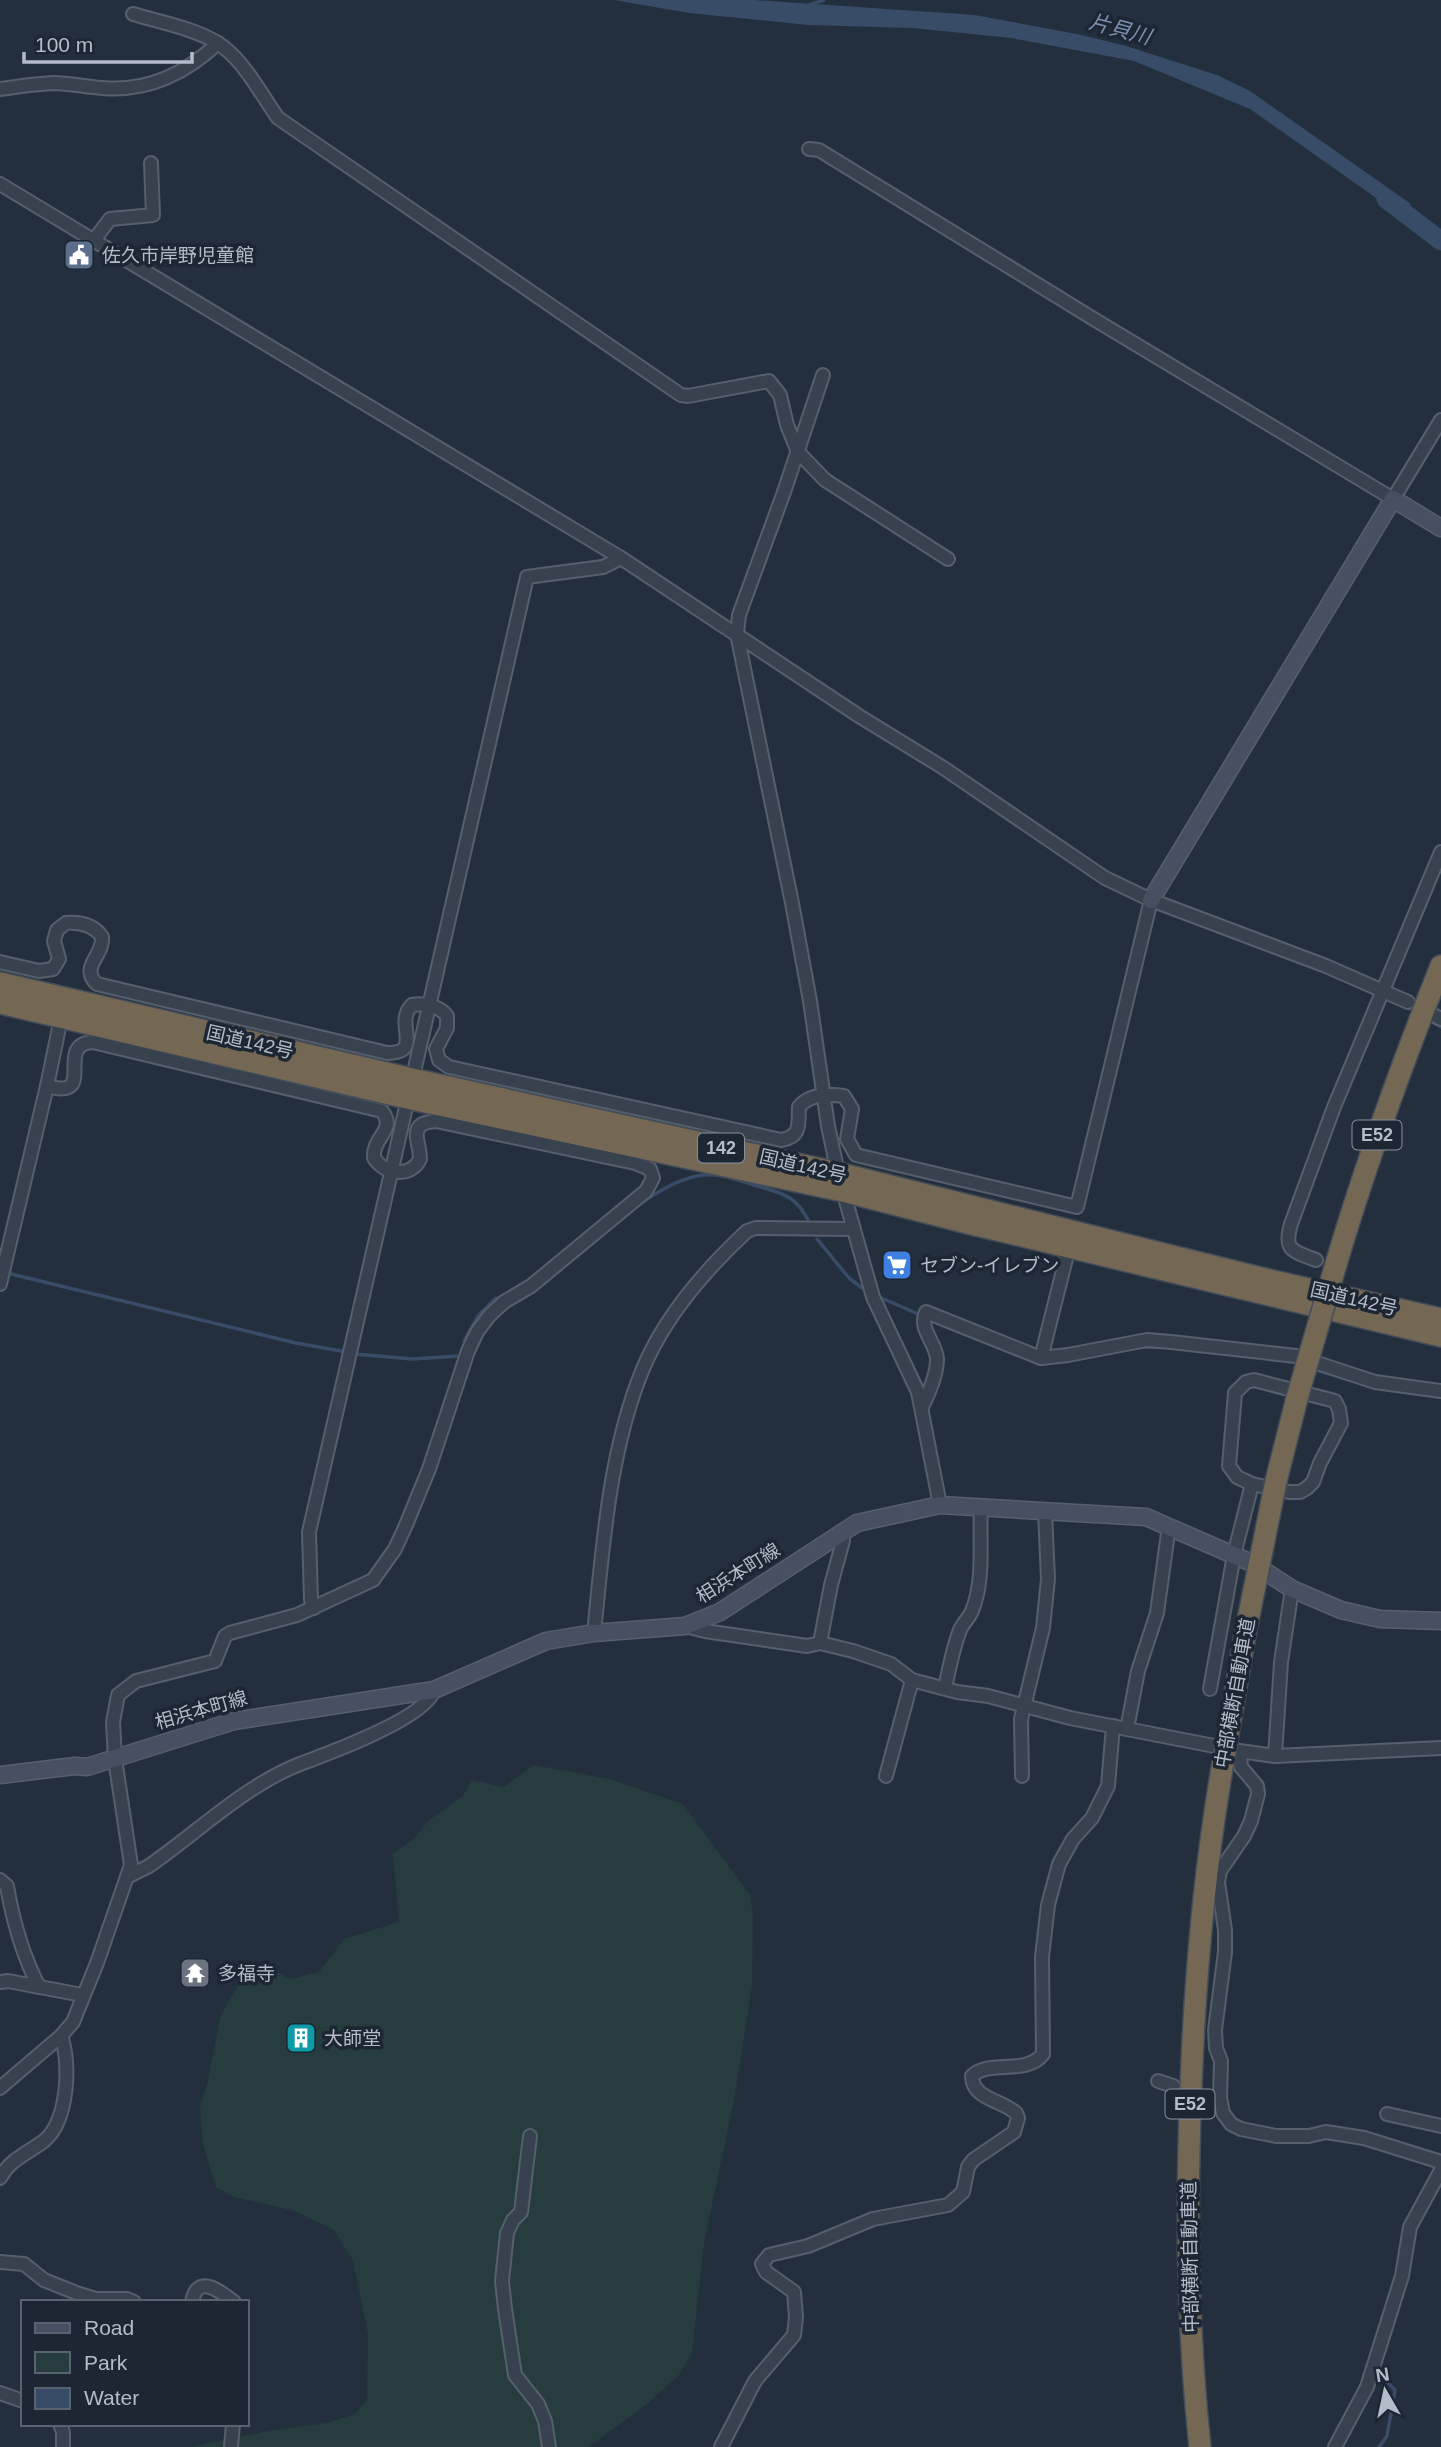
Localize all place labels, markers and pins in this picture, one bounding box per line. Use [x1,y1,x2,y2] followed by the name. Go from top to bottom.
[62,238,96,272] public building icon: 佐久市岸野児童館
[102,245,254,266] place label: 佐久市岸野児童館
[880,1248,914,1282] supermarket icon: セブン-イレブン
[920,1255,1059,1276] place label: セブン-イレブン
[178,1956,212,1990] temple icon: 多福寺
[218,1963,275,1984] place label: 多福寺
[284,2021,318,2055] building icon: 大師堂
[324,2028,381,2049] place label: 大師堂

